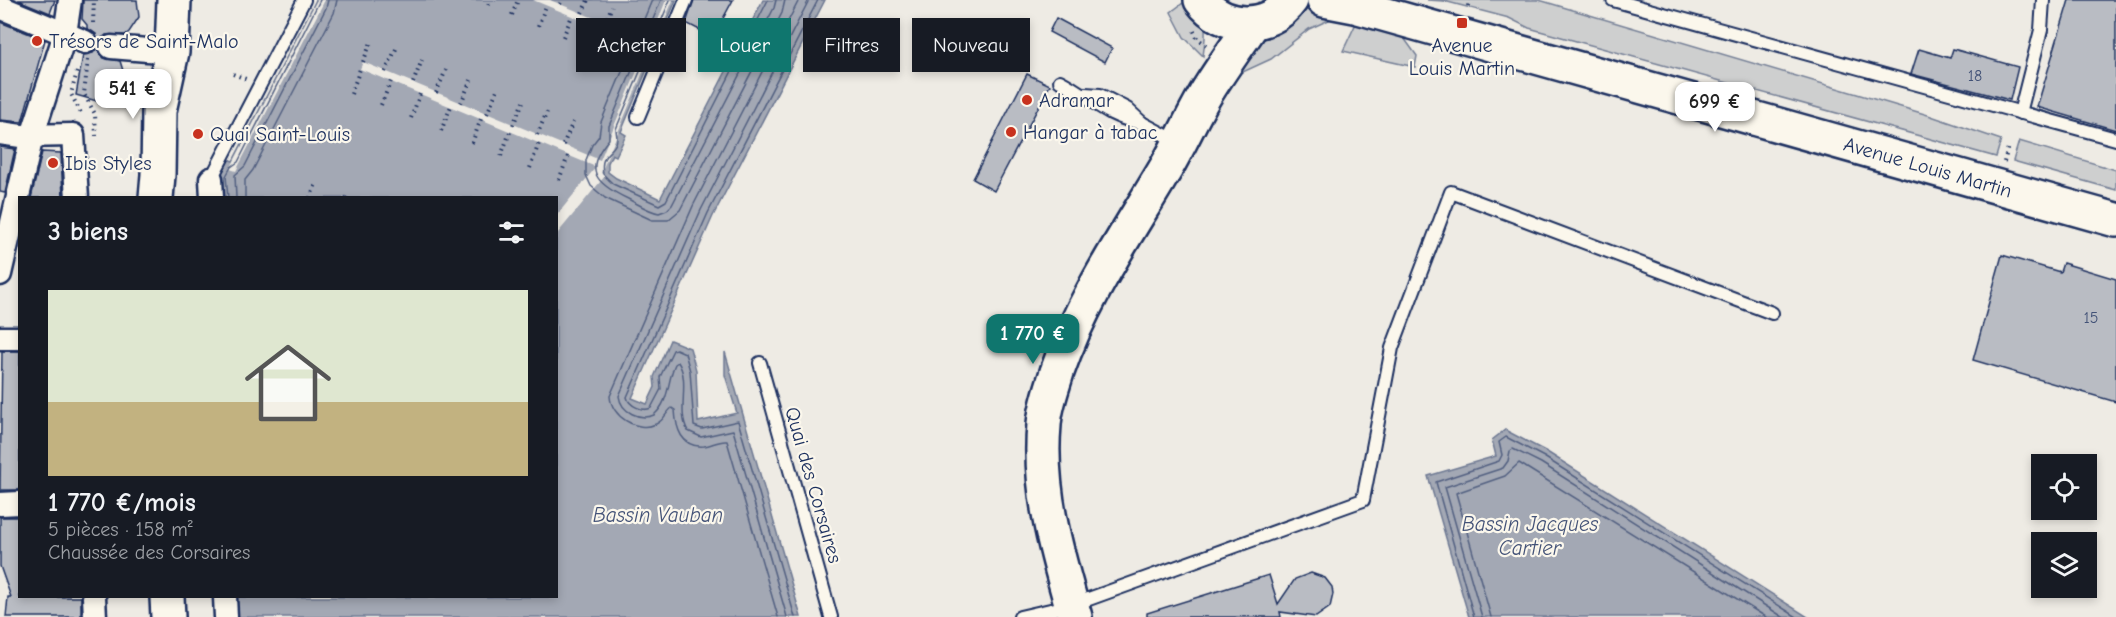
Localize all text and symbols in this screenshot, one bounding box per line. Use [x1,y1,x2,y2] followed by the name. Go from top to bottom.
[1455,16,1469,30] marker: Avenue Louis Martin
[576,18,686,72] chip: Acheter
[698,18,791,72] chip: Louer
[803,18,900,72] chip: Filtres
[912,18,1030,72] chip: Nouveau
[49,30,239,53] place label: Trésors de Saint-Malo
[30,34,44,48] marker: Trésors de Saint-Malo
[1409,34,1515,80] place label: Avenue Louis Martin
[1968,67,1982,85] house number: 18
[91,69,175,120] pin: 541 €
[109,77,157,100] text: 541 €
[1673,82,1757,133] pin: 699 €
[1039,89,1114,112] place label: Adramar
[1689,90,1741,113] text: 699 €
[1020,93,1034,107] marker: Adramar
[1023,121,1158,144] place label: Hangar à tabac
[210,123,350,146] place label: Quai Saint-Louis
[1004,125,1018,139] marker: Hangar à tabac
[191,127,205,141] marker: Quai Saint-Louis
[1841,132,2015,203] street label: Avenue Louis Martin
[65,152,152,175] place label: Ibis Styles
[46,156,60,170] marker: Ibis Styles
[495,216,528,249] icon: filters
[48,217,128,247] text: 3 biens
[2083,309,2099,327] house number: 15
[978,314,1088,365] pin: 1 770 €
[1000,322,1066,345] text: 1 770 €
[234,329,342,437] icon: home
[780,404,847,566] street label: Quai des Corsaires
[2031,454,2097,598] map controls
[2031,454,2097,520] button: locate
[48,488,196,518] text: 1 770 €/mois
[593,503,723,527] water label: Bassin Vauban
[1462,512,1599,560] water label: Bassin Jacques Cartier
[48,518,193,541] text: 5 pièces · 158 m²
[2031,532,2097,598] button: layers
[48,541,250,564] text: Chaussée des Corsaires

